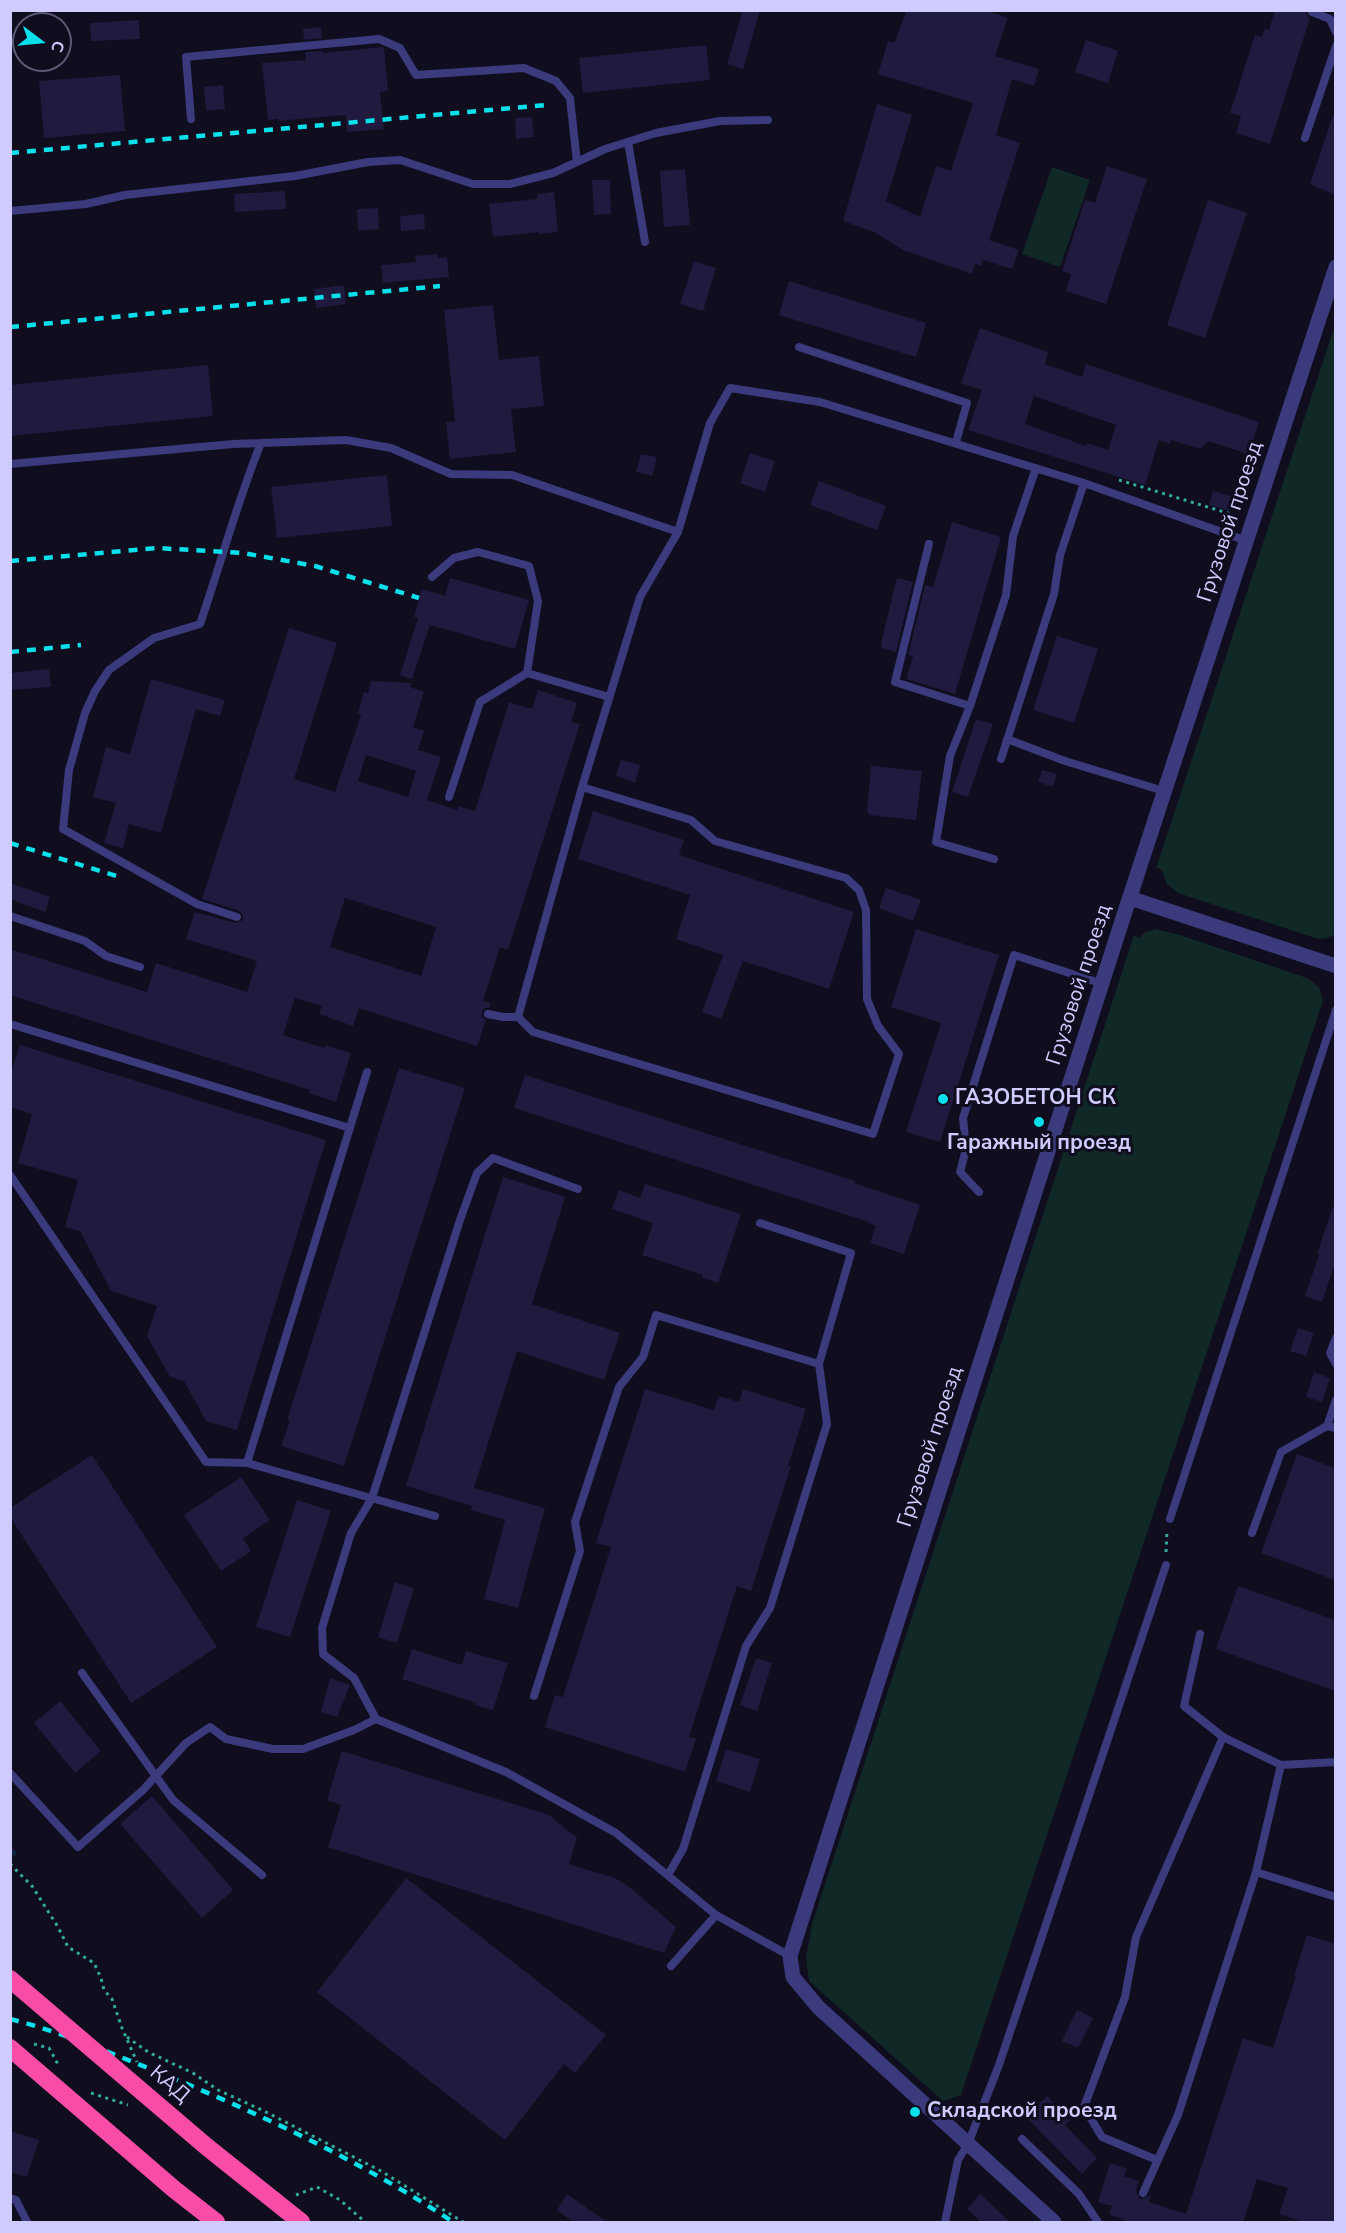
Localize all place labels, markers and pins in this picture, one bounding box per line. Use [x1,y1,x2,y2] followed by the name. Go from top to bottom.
[955,1086,1116,1112] place label: ГАЗОБЕТОН СК
[936,1092,950,1106] marker: ГАЗОБЕТОН СК
[1032,1115,1046,1129] marker: Гаражный проезд
[947,1131,1131,1157] place label: Гаражный проезд
[927,2099,1117,2125] place label: Складской проезд
[908,2105,922,2119] marker: Складской проезд

